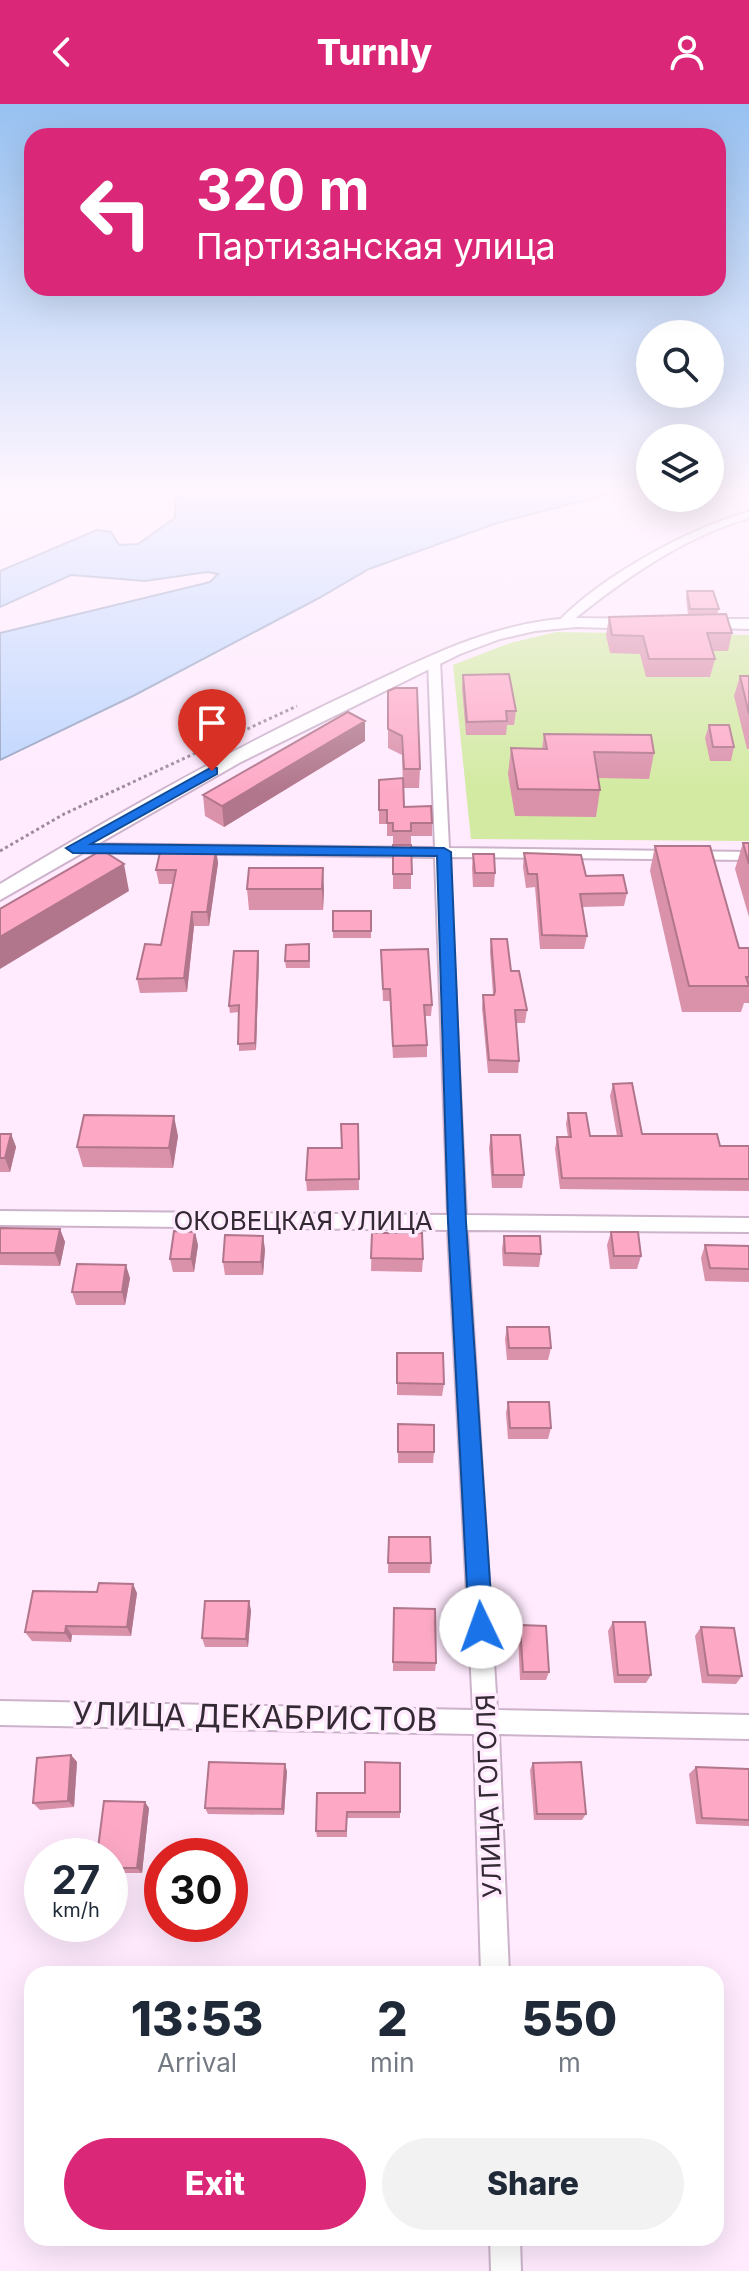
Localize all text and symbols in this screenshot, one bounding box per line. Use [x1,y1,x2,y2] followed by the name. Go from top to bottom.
[40,30,84,74] icon: back
[317,30,432,74] text: Turnly
[665,30,709,74] icon: person
[196,156,370,224] text: 320 m
[64,160,168,264] icon: left
[196,224,556,268] text: Партизанская улица
[636,320,724,512] map controls
[636,320,724,408] button: search
[636,424,724,512] button: layers
[178,689,246,771] pin
[190,701,234,745] icon: arrive
[173,1205,433,1236] street label: ОКОВЕЦКАЯ УЛИЦА
[439,1585,523,1669] position arrow
[72,1694,438,1739] street label: УЛИЦА ДЕКАБРИСТОВ
[469,1694,508,1898] street label: УЛИЦА ГОГОЛЯ
[144,1838,248,1942] speed limit sign: 30
[52,1855,100,1904] text: 27
[52,1898,100,1922] text: km/h
[131,1989,263,2048] text: 13:53
[377,1989,408,2048] text: 2
[521,1989,617,2048] text: 550
[157,2047,237,2078] text: Arrival
[370,2047,415,2078] text: min
[558,2047,581,2078] text: m
[64,2138,366,2230] button: Exit
[382,2138,684,2230] button: Share

